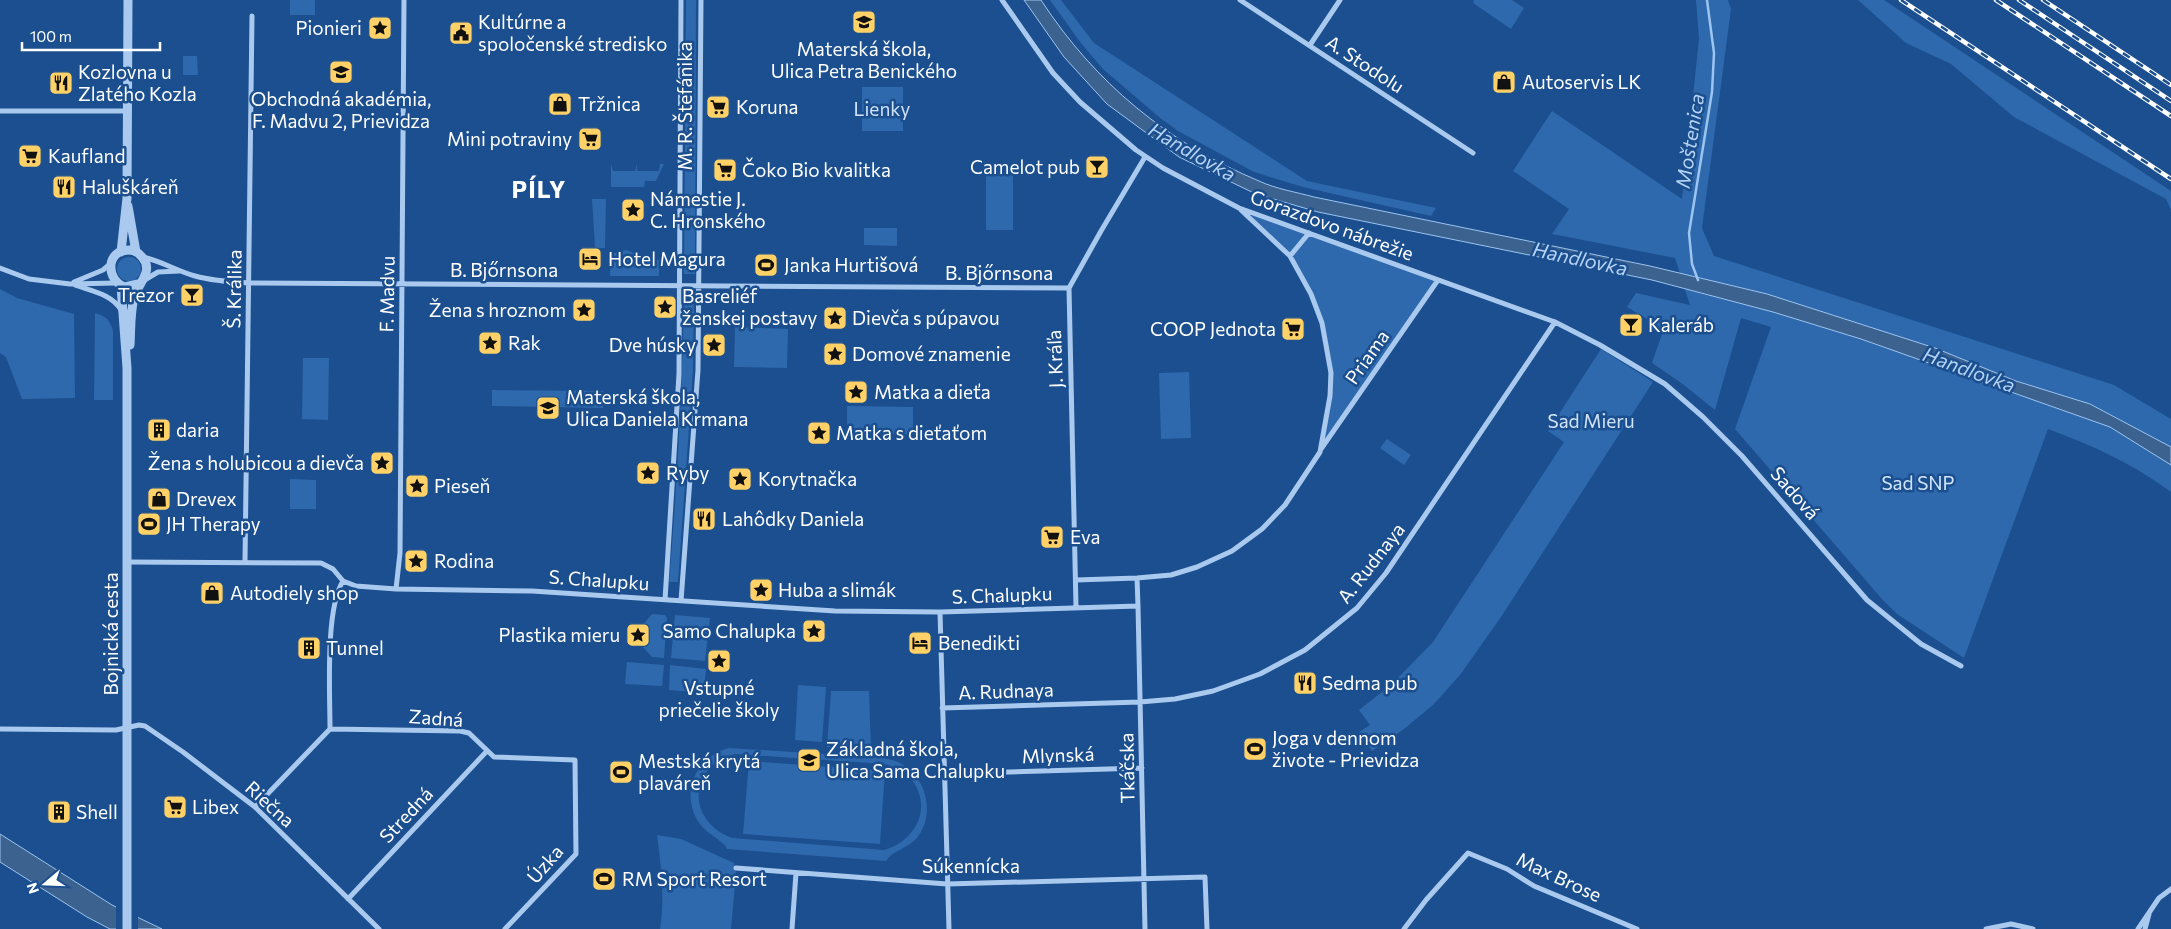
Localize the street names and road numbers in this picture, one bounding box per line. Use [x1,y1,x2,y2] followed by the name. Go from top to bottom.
[1322,30,1409,97] street label: A. Stodolu
[672,42,696,170] street label: M. R. Štefánika
[1247,184,1417,265] street label: Gorazdovo nábrežie
[220,249,246,329] street label: Š. Králika
[374,255,399,333] street label: F. Madvu
[450,258,558,281] street label: B. Bjőrnsona
[945,261,1053,284] street label: B. Bjőrnsona
[1340,325,1393,388] street label: Priama
[1042,329,1067,389] street label: J. Kráľa
[1766,462,1825,524] street label: Sadová
[1332,518,1409,607] street label: A. Rudnaya
[548,565,650,594] street label: S. Chalupku
[99,572,122,696] street label: Bojnická cesta
[951,581,1053,608] street label: S. Chalupku
[958,677,1054,704] street label: A. Rudnaya
[408,704,464,731] street label: Zadná
[1114,733,1139,804] street label: Tkáčska
[1021,742,1095,767] street label: Mlynská
[241,776,300,832] street label: Riečna
[374,782,437,847] street label: Stredná
[521,839,568,888] street label: Úzka
[1513,847,1605,906] street label: Max Brose
[922,854,1020,877] street label: Súkennícka

